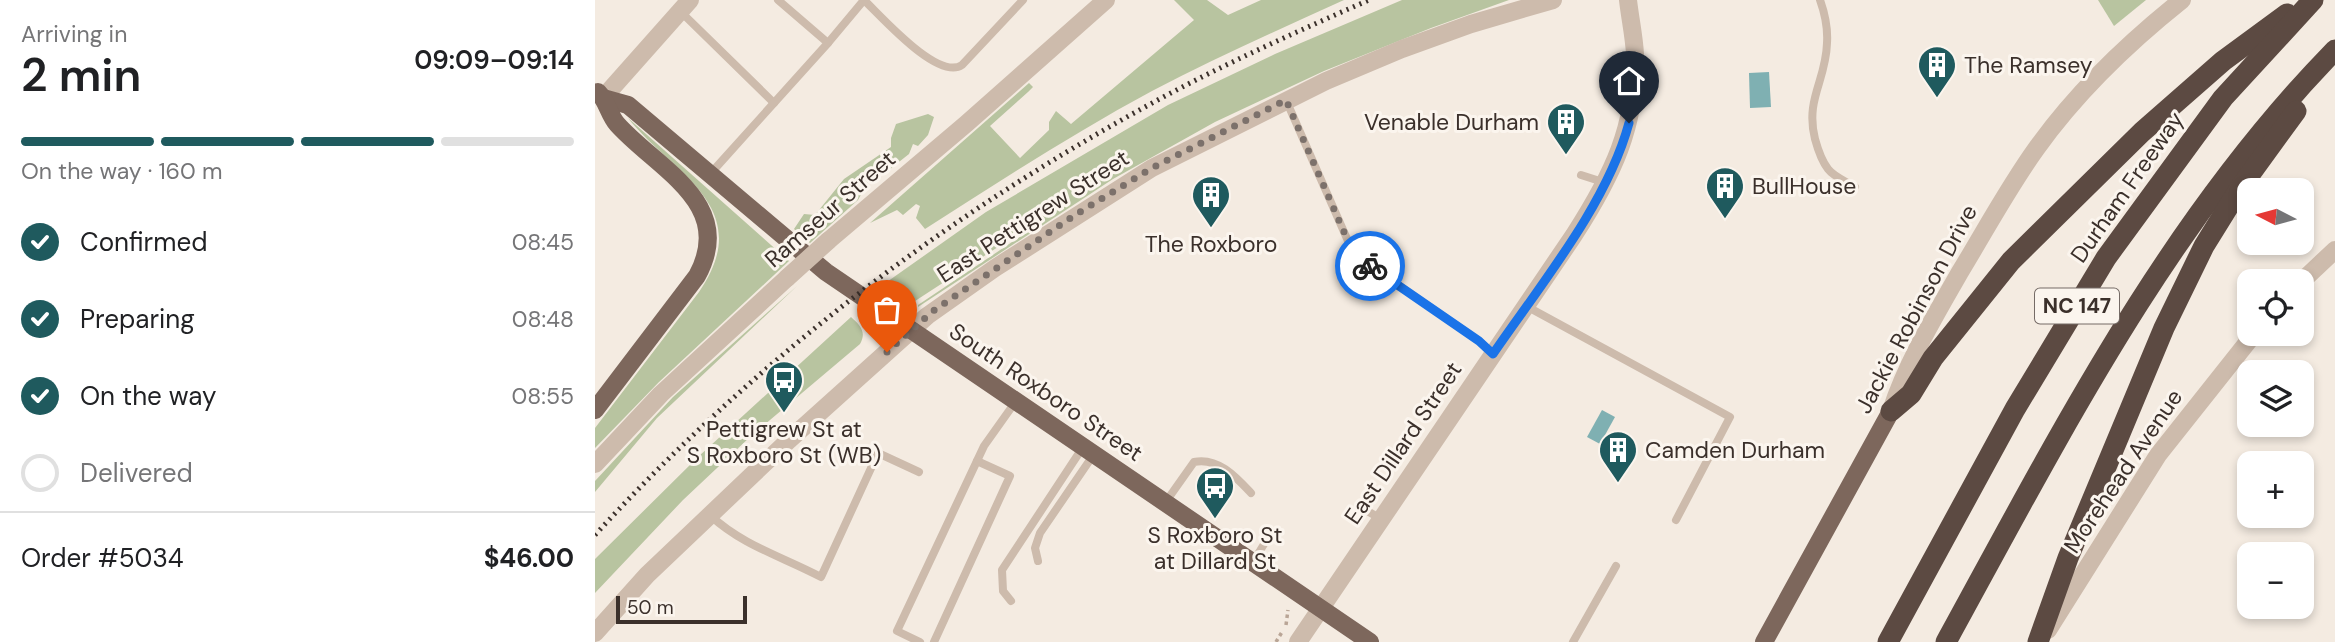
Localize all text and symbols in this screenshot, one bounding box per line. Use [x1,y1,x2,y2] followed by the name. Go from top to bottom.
[21,19,127,49] text: Arriving in
[414,43,574,77] text: 09:09–09:14
[1916,44,1958,99] building icon: The Ramsey
[21,45,141,105] text: 2 min
[1964,50,2093,80] place label: The Ramsey
[1599,51,1659,123] pin
[1610,62,1648,100] icon: home
[1545,101,1587,156] building icon: Venable Durham
[2064,105,2190,269] street label: Durham Freeway
[1364,107,1539,137] place label: Venable Durham
[931,143,1135,289] street label: East Pettigrew Street
[758,144,902,274] street label: Ramseur Street
[21,156,222,186] text: On the way · 160 m
[1704,165,1746,220] building icon: BullHouse
[1752,171,1856,201] place label: BullHouse
[1190,174,1232,229] building icon: The Roxboro
[2237,178,2313,256] north arrow
[2237,178,2314,619] map controls
[1848,199,1984,419] street label: Jackie Robinson Drive
[21,223,59,261] icon: check
[80,225,207,259] text: Confirmed
[512,227,574,257] text: 08:45
[1145,229,1277,259] place label: The Roxboro
[1335,231,1405,301] courier
[1351,247,1389,285] icon: bike
[2237,269,2314,346] button: locate
[857,280,917,352] pin
[2035,288,2119,324] road number: NC 147
[868,291,906,329] icon: bag
[21,300,59,338] icon: check
[80,302,195,336] text: Preparing
[512,304,574,334] text: 08:48
[943,316,1149,468] street label: South Roxboro Street
[1338,356,1468,530] street label: East Dillard Street
[763,359,805,414] bus stop icon: Pettigrew St at S Roxboro St (WB)
[2237,360,2314,437] button: layers
[21,377,59,415] icon: check
[80,379,216,413] text: On the way
[512,381,574,411] text: 08:55
[2057,383,2189,559] street label: Morehead Avenue
[687,414,881,470] place label: Pettigrew St at S Roxboro St (WB)
[1597,429,1639,484] building icon: Camden Durham
[1645,435,1825,465] place label: Camden Durham
[2237,451,2314,528] button: +
[80,456,193,490] text: Delivered
[1194,465,1236,520] bus stop icon: S Roxboro St at Dillard St
[1147,520,1283,576] place label: S Roxboro St at Dillard St
[21,541,184,575] text: Order #5034
[484,541,574,575] text: $46.00
[2237,542,2314,619] button: −
[616,593,747,625] scale bar
[627,595,674,620] text: 50 m

